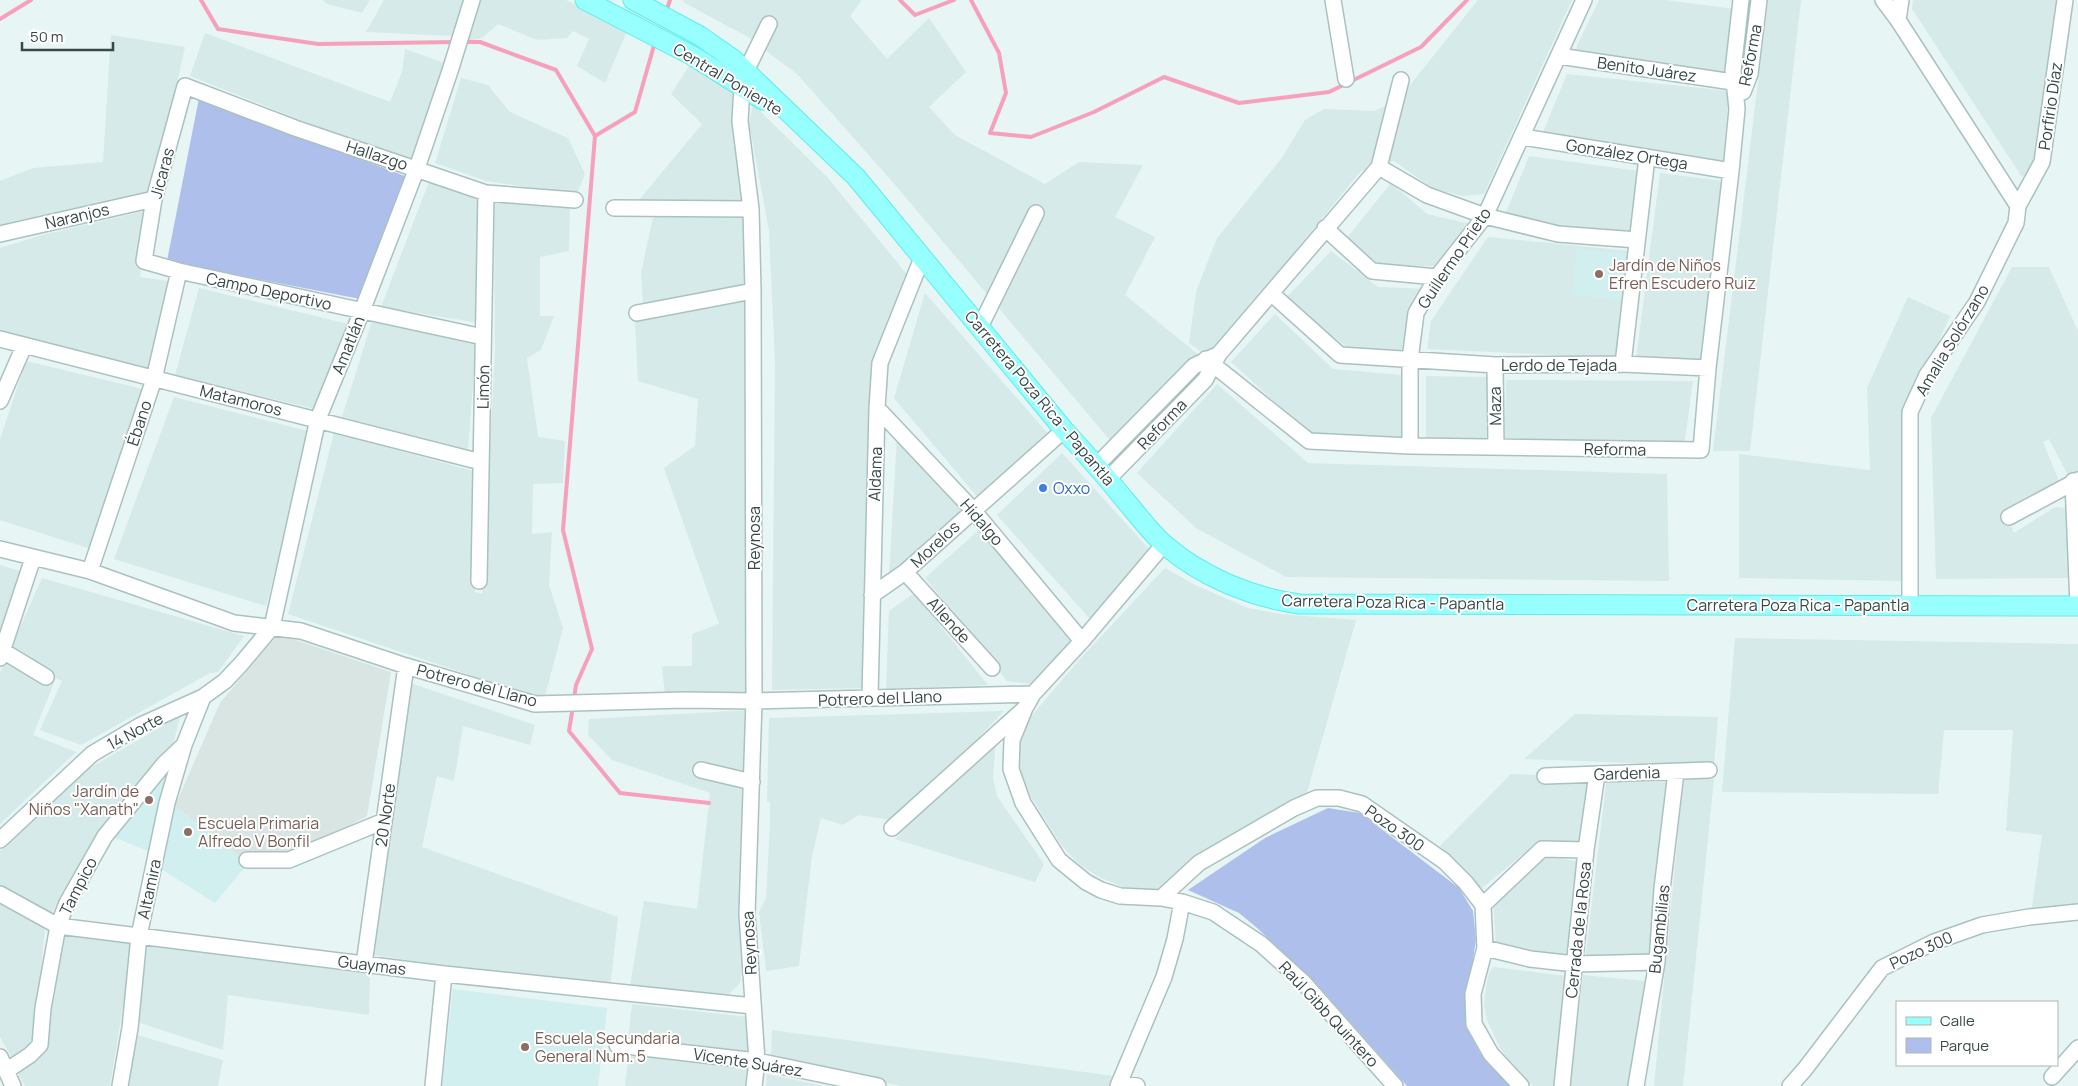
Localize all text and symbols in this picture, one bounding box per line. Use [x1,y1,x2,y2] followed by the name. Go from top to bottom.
[22,20,114,52] scale bar
[1733,22,1767,88] street label: Reforma
[30,26,64,47] text: 50 m
[669,38,787,120] street label: Central Poniente
[1596,51,1698,87] street label: Benito Juárez
[2033,61,2067,151] street label: Porfirio Díaz
[1565,134,1689,174] street label: González Ortega
[343,135,411,175] street label: Hallazgo
[145,145,179,201] street label: Jicaras
[43,198,111,234] street label: Naranjos
[1412,203,1496,313] street label: Guillermo Prieto
[1609,254,1756,294] place label: Jardín de Niños Efren Escudero Ruiz
[204,267,334,315] street label: Campo Deportivo
[1593,268,1605,280] marker: Jardín de Niños Efren Escudero Ruiz
[1910,280,1994,400] street label: Amalia Solórzano
[960,306,1120,490] street label: Carretera Poza Rica - Papantla
[326,313,370,377] street label: Amatlán
[1501,354,1617,376] street label: Lerdo de Tejada
[472,365,494,409] street label: Limón
[198,379,284,421] street label: Matamoros
[1484,386,1506,426] street label: Maza
[1132,394,1192,454] street label: Reforma
[121,398,157,448] street label: Ébano
[1584,437,1646,461] street label: Reforma
[863,446,887,502] street label: Aldama
[1053,477,1090,499] place label: Oxxo
[1037,482,1049,494] marker: Oxxo
[955,494,1009,550] street label: Hidalgo
[743,506,765,570] street label: Reynosa
[906,516,964,572] street label: Morelos
[1282,589,1504,615] street label: Carretera Poza Rica - Papantla
[922,592,976,648] street label: Allende
[1687,594,1909,616] street label: Carretera Poza Rica - Papantla
[414,658,540,712] street label: Potrero del Llano
[818,685,942,711] street label: Potrero del Llano
[103,707,167,755] street label: 14 Norte
[1593,761,1661,785] street label: Gardenia
[29,780,139,820] place label: Jardín de Niños "Xanath"
[370,782,400,848] street label: 20 Norte
[143,794,155,806] marker: Jardín de Niños "Xanath"
[1361,800,1429,856] street label: Pozo 300
[198,812,319,852] place label: Escuela Primaria Alfredo V Bonfil
[182,826,194,838] marker: Escuela Primaria Alfredo V Bonfil
[54,853,102,919] street label: Tampico
[132,857,166,921] street label: Altamira
[1560,861,1596,999] street label: Cerrada de la Rosa
[1643,883,1675,975] street label: Bugambilias
[736,911,762,975] street label: Reynosa
[1886,926,1956,974] street label: Pozo 300
[337,950,407,980] street label: Guaymas
[1274,956,1384,1072] street label: Raúl Gibb Quintero
[1896,1001,2058,1066] legend
[1940,1010,1975,1031] text: Calle
[535,1027,680,1067] place label: Escuela Secundaria General Num. 5
[1940,1035,1989,1056] text: Parque
[519,1041,531,1053] marker: Escuela Secundaria General Num. 5
[692,1042,804,1082] street label: Vicente Suárez

